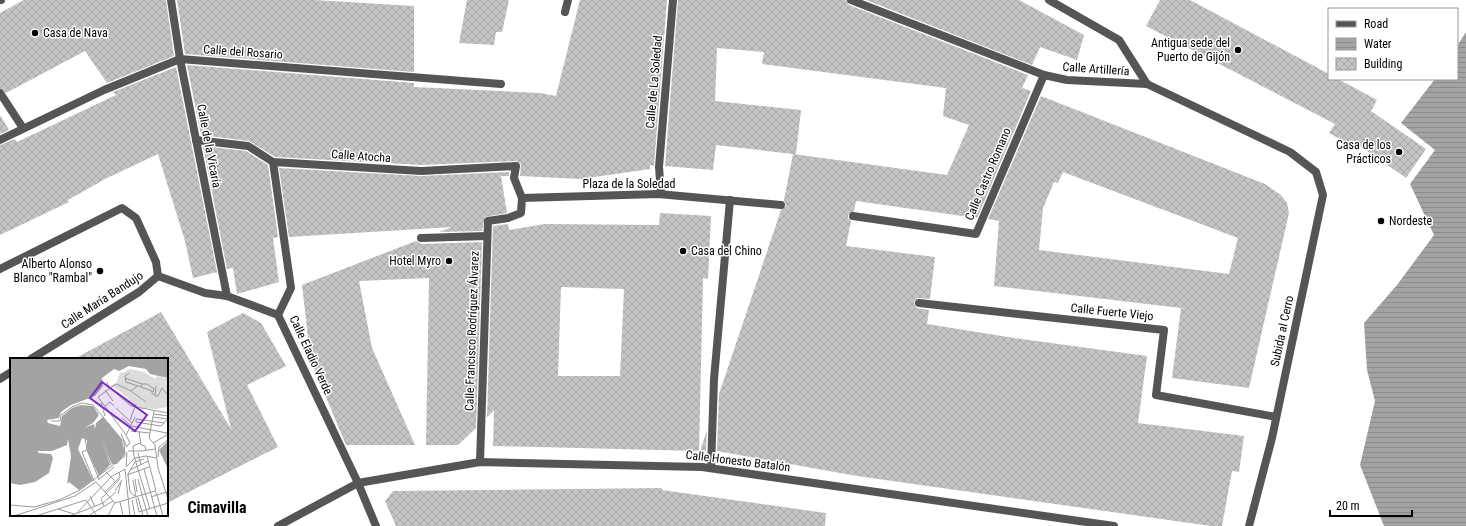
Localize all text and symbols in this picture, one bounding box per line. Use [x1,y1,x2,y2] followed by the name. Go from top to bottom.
[1328,8,1458,80] legend
[1364,17,1388,31] text: Road
[43,26,108,40] place label: Casa de Nava
[30,28,40,38] marker: Casa de Nava
[643,35,665,129] street label: Calle de La Soledad
[1151,36,1230,64] place label: Antigua sede del Puerto de Gijón
[1364,37,1392,51] text: Water
[203,42,283,62] street label: Calle del Rosario
[1233,45,1243,55] marker: Antigua sede del Puerto de Gijón
[1364,57,1402,71] text: Building
[1062,60,1130,78] street label: Calle Artillería
[194,103,224,189] street label: Calle de la Vicaría
[962,126,1014,222] street label: Calle Castro Romano
[1336,138,1391,166] place label: Casa de los Prácticos
[331,147,392,165] street label: Calle Atocha
[1394,147,1404,157] marker: Casa de los Prácticos
[583,177,675,191] street label: Plaza de la Soledad
[1389,214,1433,228] place label: Nordeste
[1376,216,1386,226] marker: Nordeste
[691,244,762,258] place label: Casa del Chino
[678,246,688,256] marker: Casa del Chino
[461,251,482,411] street label: Calle Francisco Rodríguez Álvarez
[389,254,441,268] place label: Hotel Myro
[444,256,454,266] marker: Hotel Myro
[14,257,92,285] place label: Alberto Alonso Blanco "Rambal"
[95,266,105,276] marker: Alberto Alonso Blanco "Rambal"
[58,268,146,332] street label: Calle María Bandujo
[1268,294,1296,368] street label: Subida al Cerro
[1070,301,1154,323] street label: Calle Fuerte Viejo
[287,313,336,397] street label: Calle Eladio Verde
[10,358,168,516] inset map
[685,448,791,474] street label: Calle Honesto Batalón
[1330,492,1412,518] scale bar
[187,498,247,517] district label: Cimavilla
[1336,499,1360,513] text: 20 m

